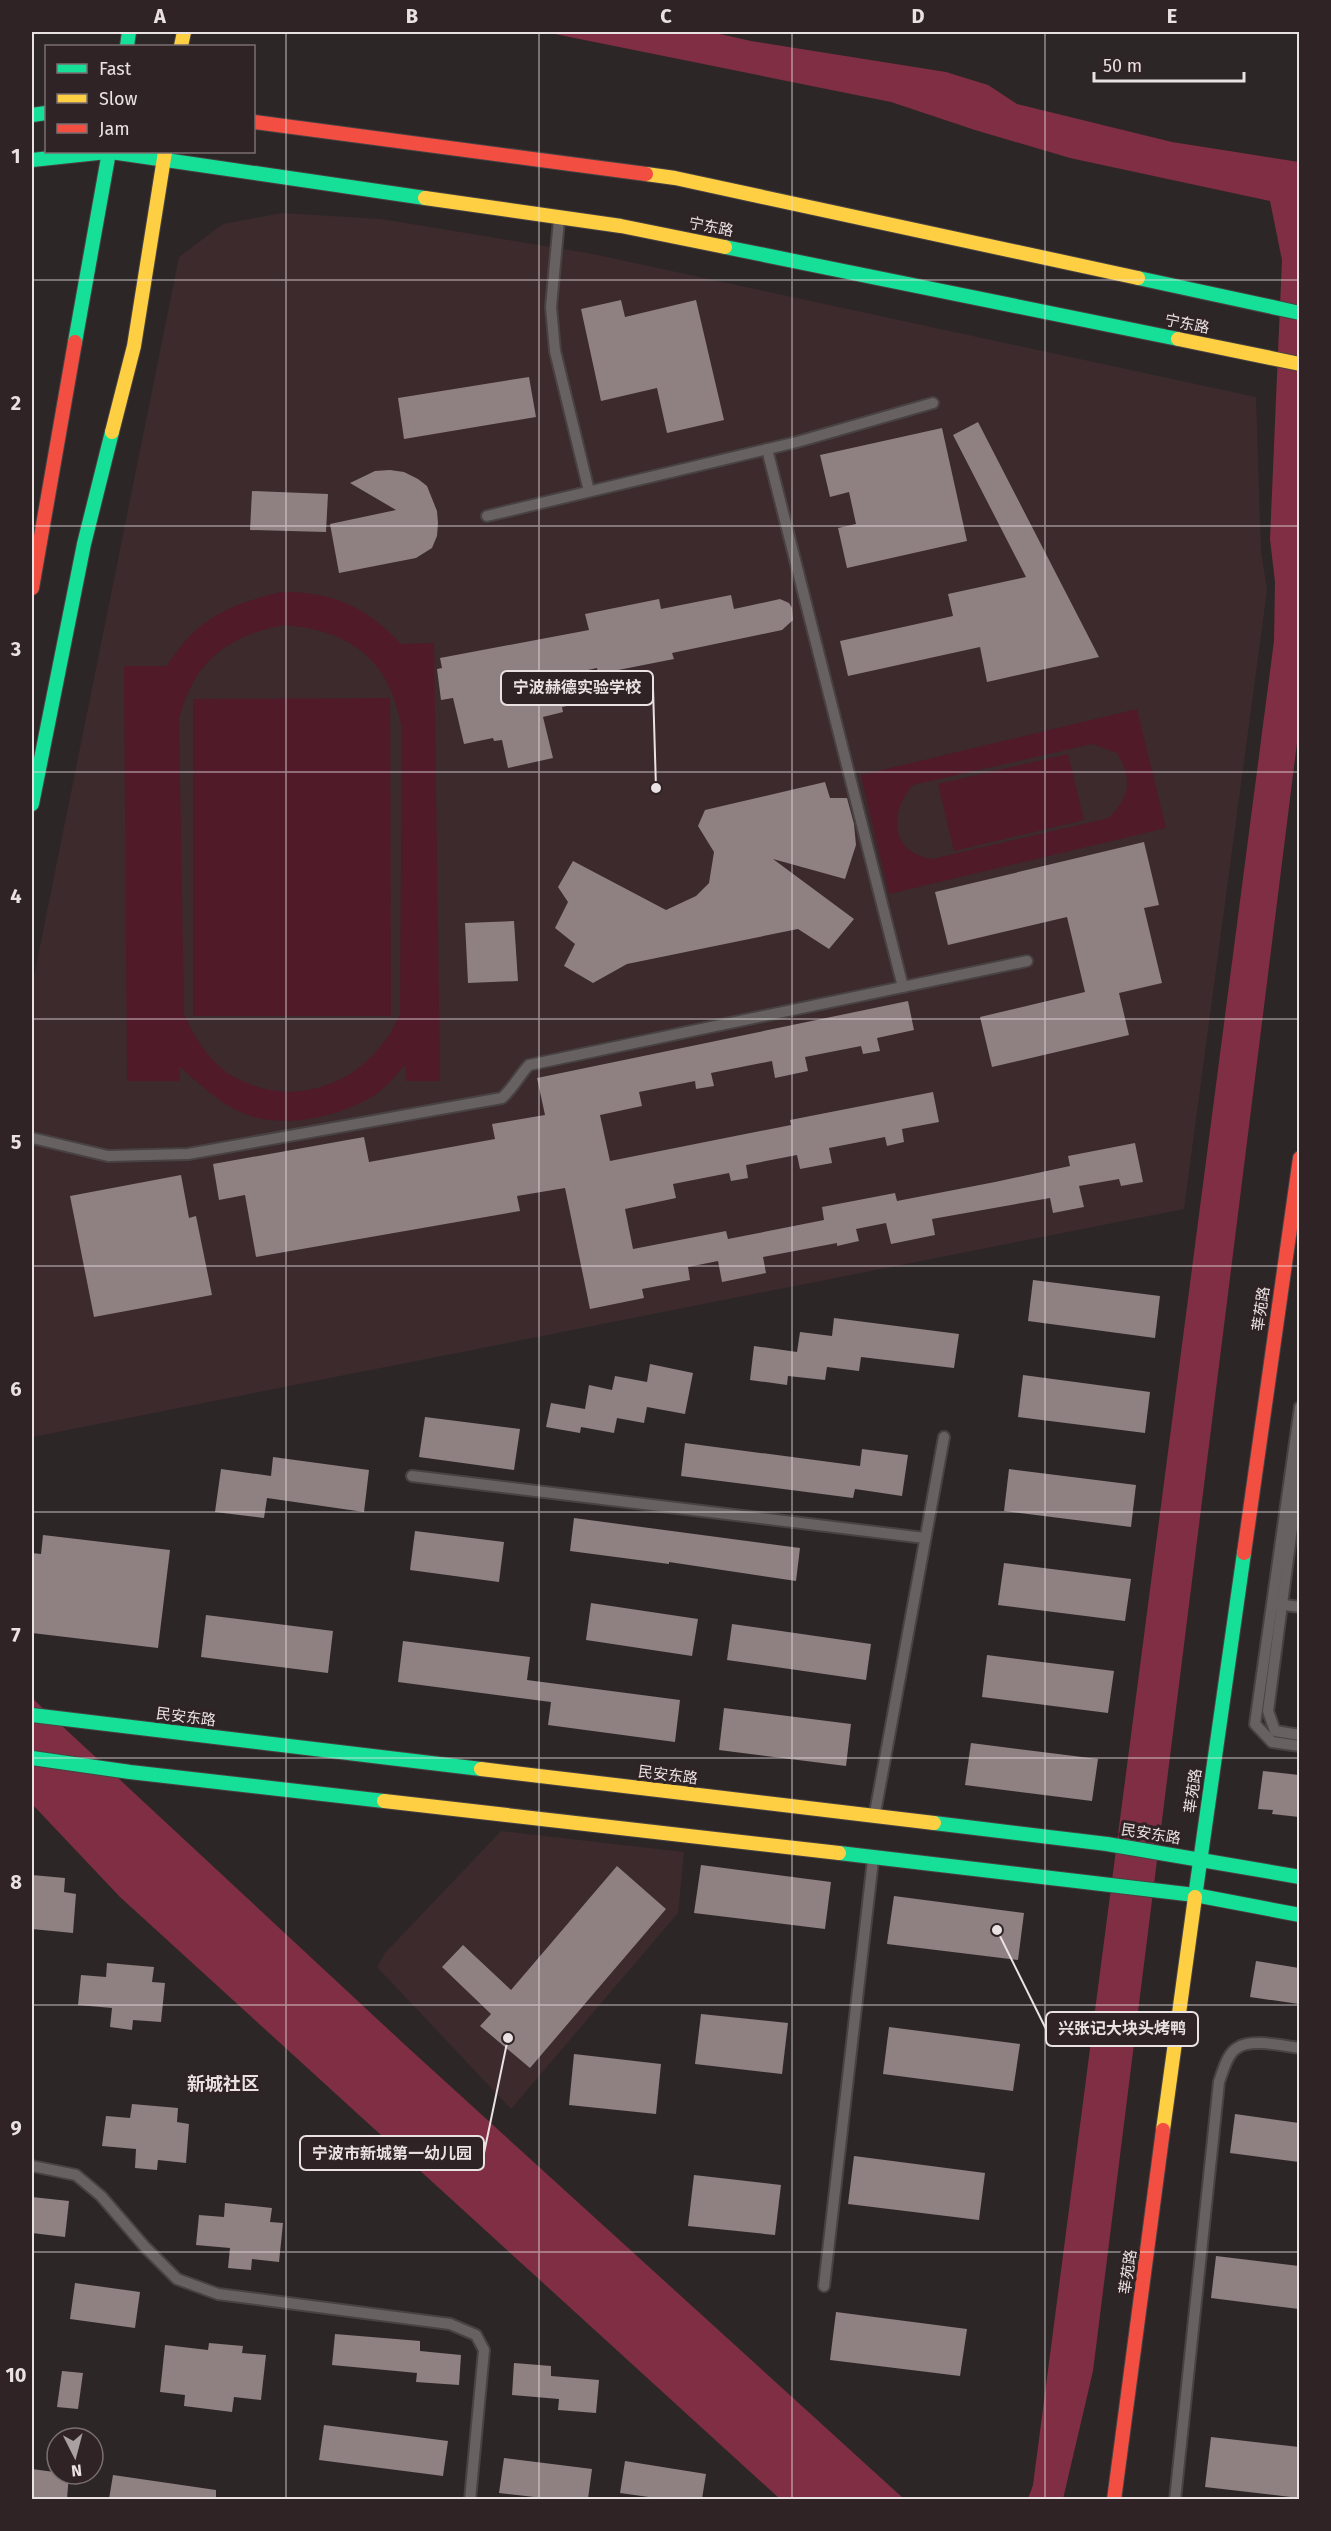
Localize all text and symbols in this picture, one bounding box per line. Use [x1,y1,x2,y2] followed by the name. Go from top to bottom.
[153,4,167,28] text: A
[406,4,418,28] text: B
[660,4,672,28] text: C
[911,4,925,28] text: D
[1167,4,1177,28] text: E
[45,45,255,153] legend
[1094,45,1244,83] scale bar
[1103,55,1142,77] text: 50 m
[99,58,132,80] text: Fast
[99,88,138,110] text: Slow
[99,118,130,140] text: Jam
[11,144,21,168] text: 1
[687,214,735,240] street label: 宁东路
[1163,311,1211,337] street label: 宁东路
[11,391,21,415] text: 2
[10,637,21,661] text: 3
[501,671,653,705] callout: 宁波赫德实验学校
[513,678,642,697] text: 宁波赫德实验学校
[10,884,22,908] text: 4
[11,1130,22,1154] text: 5
[1249,1285,1273,1333] street label: 莘苑路
[10,1377,22,1401] text: 6
[11,1623,21,1647] text: 7
[155,1704,217,1730] street label: 民安东路
[637,1762,699,1788] street label: 民安东路
[1181,1767,1205,1815] street label: 莘苑路
[1120,1820,1182,1848] street label: 民安东路
[10,1870,22,1894] text: 8
[1046,2012,1198,2046] callout: 兴张记大块头烤鸭
[1058,2019,1186,2038] text: 兴张记大块头烤鸭
[187,2073,259,2095] district label: 新城社区
[10,2116,22,2140] text: 9
[300,2136,484,2170] callout: 宁波市新城第一幼儿园
[312,2144,472,2163] text: 宁波市新城第一幼儿园
[1116,2248,1140,2296] street label: 莘苑路
[6,2363,26,2387] text: 10
[45,2426,105,2486] north arrow
[70,2460,83,2480] text: N

